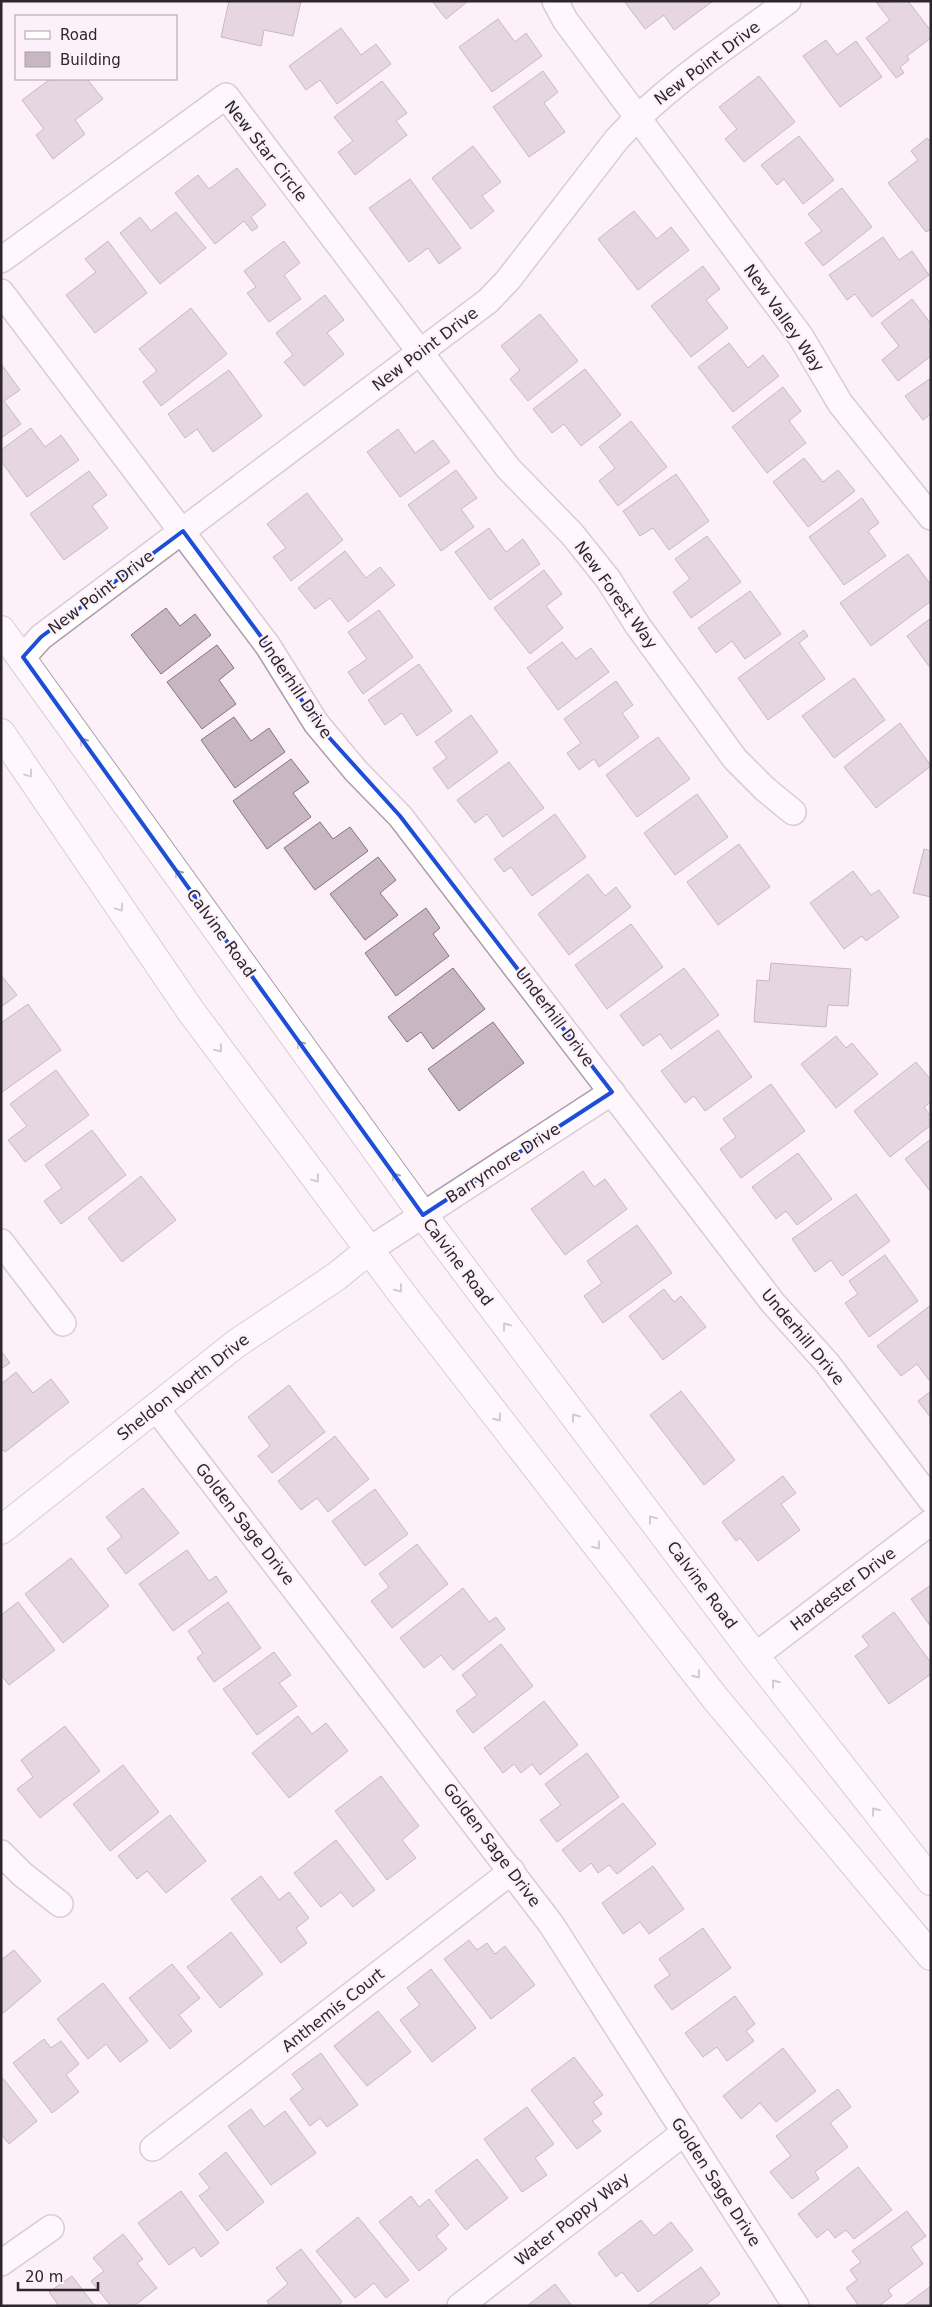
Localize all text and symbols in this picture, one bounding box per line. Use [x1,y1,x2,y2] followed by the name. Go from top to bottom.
[15,15,178,80] legend
[650,17,764,109] street label: New Point Drive
[60,26,98,44] text: Road
[60,51,121,69] text: Building
[221,97,311,205] street label: New Star Circle
[740,261,828,375] street label: New Valley Way
[368,303,482,395] street label: New Point Drive
[571,538,661,652] street label: New Forest Way
[44,546,158,638] street label: New Point Drive
[254,632,336,742] street label: Underhill Drive
[80,737,89,747] one-way arrow
[23,768,32,777] one-way arrow
[175,869,184,879] one-way arrow
[183,885,259,981] street label: Calvine Road
[114,902,123,912] one-way arrow
[511,964,599,1070] street label: Underhill Drive
[297,1040,306,1050] one-way arrow
[213,1043,221,1052] one-way arrow
[442,1119,564,1207] street label: Barrymore Drive
[392,1172,401,1182] one-way arrow
[310,1173,319,1183] one-way arrow
[419,1215,497,1309] street label: Calvine Road
[393,1283,401,1292] one-way arrow
[757,1285,849,1389] street label: Underhill Drive
[503,1322,512,1332] one-way arrow
[113,1330,253,1444] street label: Sheldon North Drive
[492,1412,501,1422] one-way arrow
[572,1413,581,1423] one-way arrow
[191,1459,299,1589] street label: Golden Sage Drive
[649,1515,658,1525] one-way arrow
[663,1538,741,1632] street label: Calvine Road
[592,1540,600,1549] one-way arrow
[787,1543,899,1635] street label: Hardester Drive
[691,1669,700,1679] one-way arrow
[773,1680,781,1689] one-way arrow
[439,1780,545,1910] street label: Golden Sage Drive
[873,1808,881,1817] one-way arrow
[278,1964,388,2056] street label: Anthemis Court
[667,2114,765,2250] street label: Golden Sage Drive
[511,2168,633,2270] street label: Water Poppy Way
[18,2260,98,2292] scale bar
[25,2268,63,2286] text: 20 m

